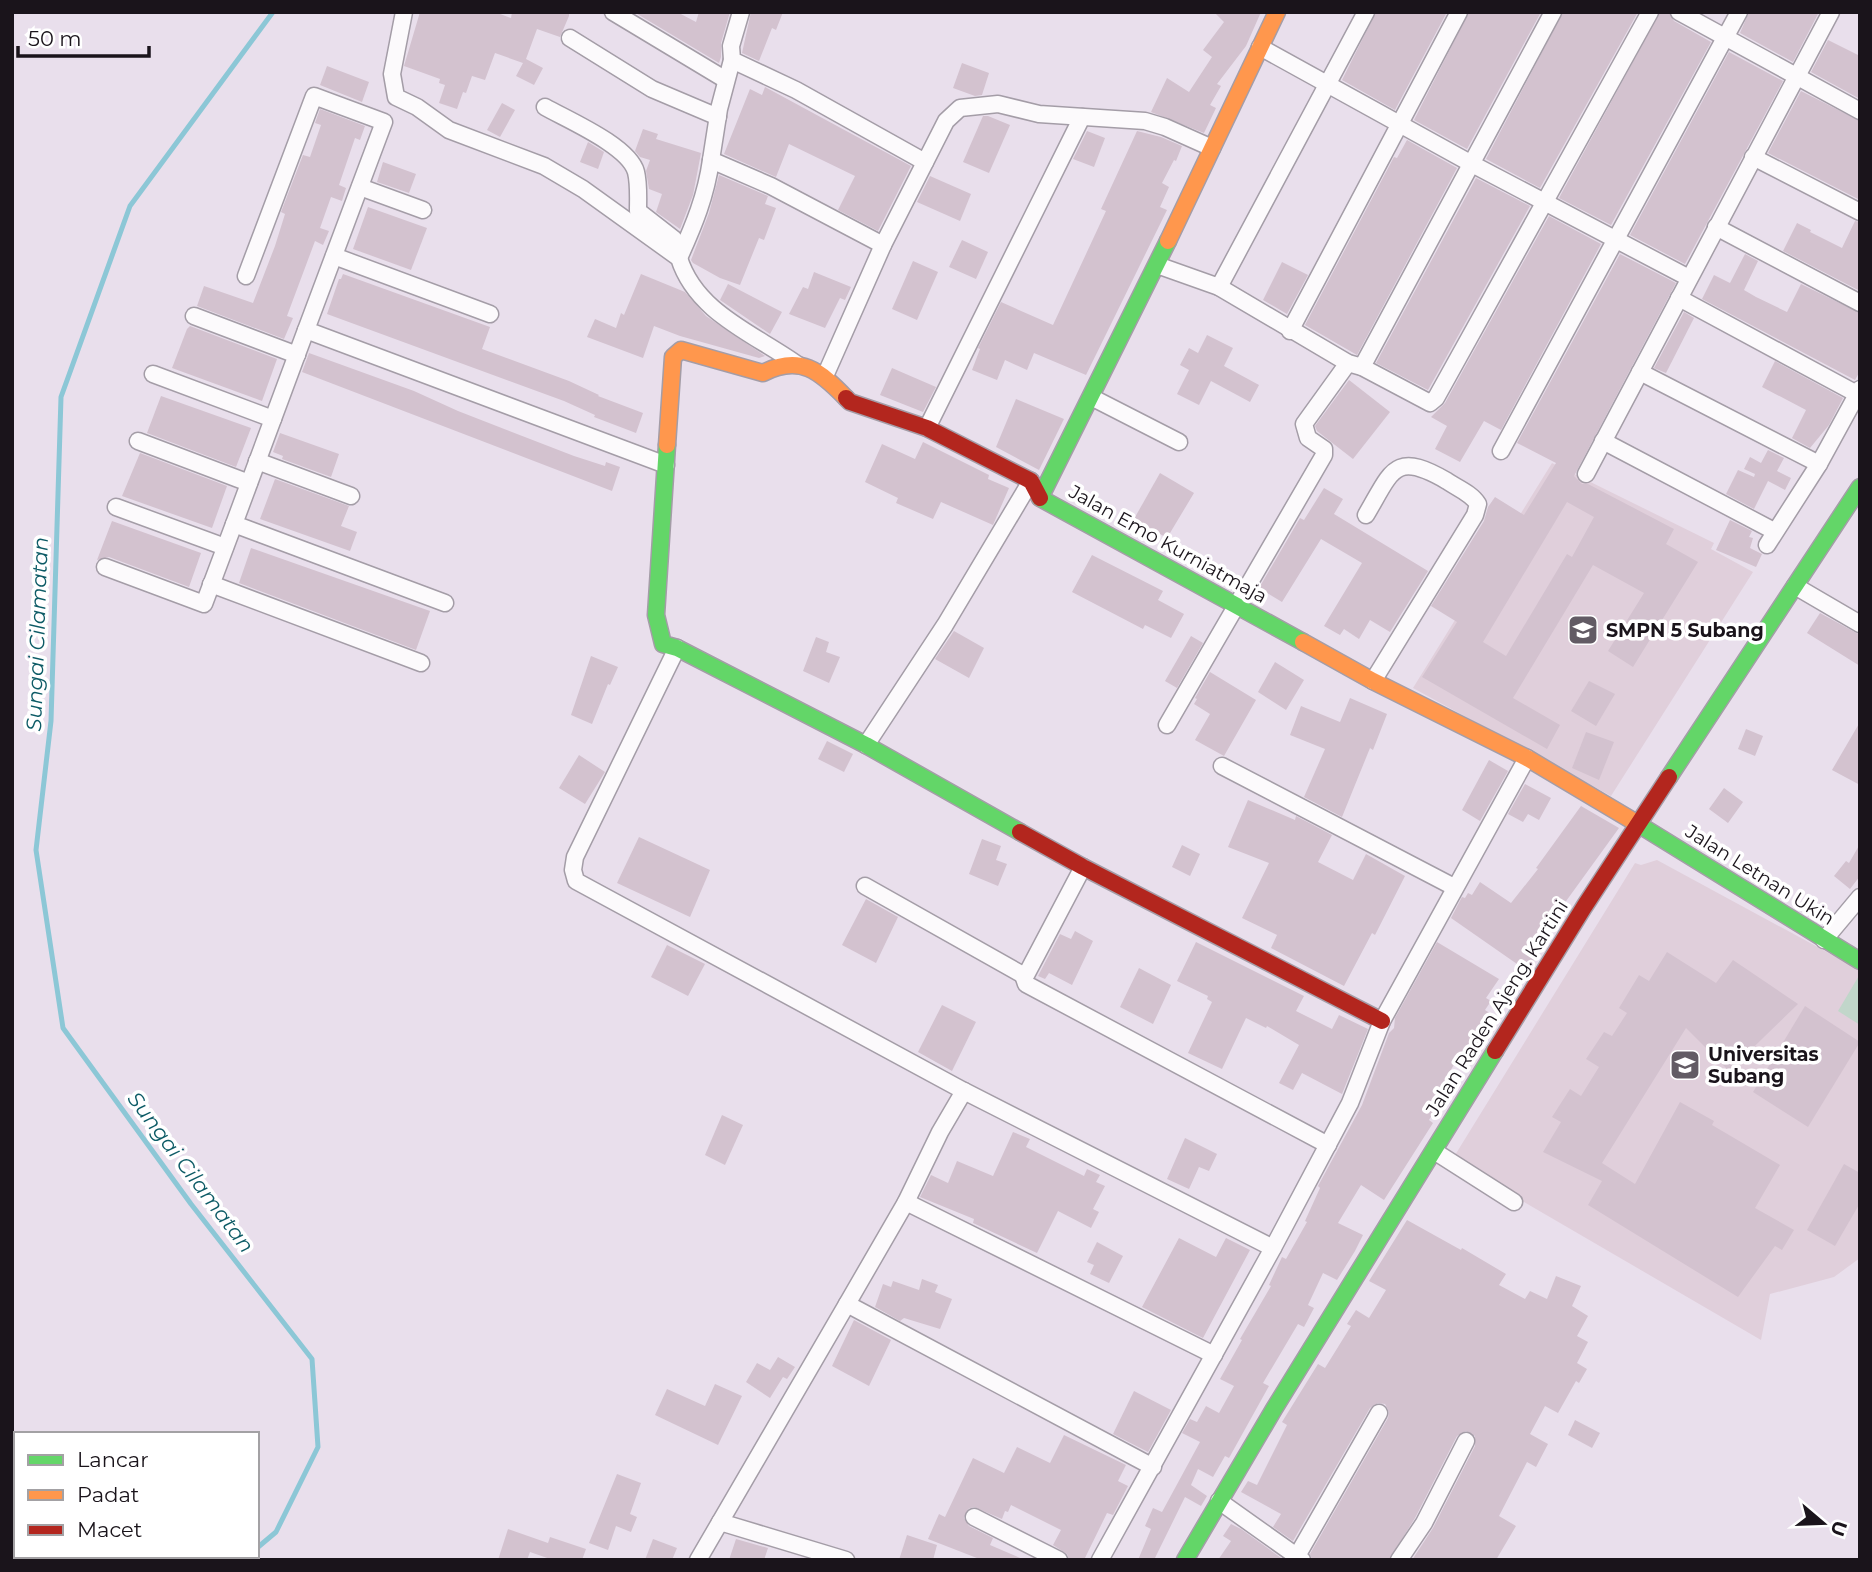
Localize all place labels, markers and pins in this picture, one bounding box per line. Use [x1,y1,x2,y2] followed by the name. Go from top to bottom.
[1566,613,1600,647] school or university icon: SMPN 5 Subang
[1606,619,1764,642] place label: SMPN 5 Subang
[1708,1043,1819,1088] place label: Universitas Subang
[1668,1048,1702,1082] school or university icon: Universitas Subang

